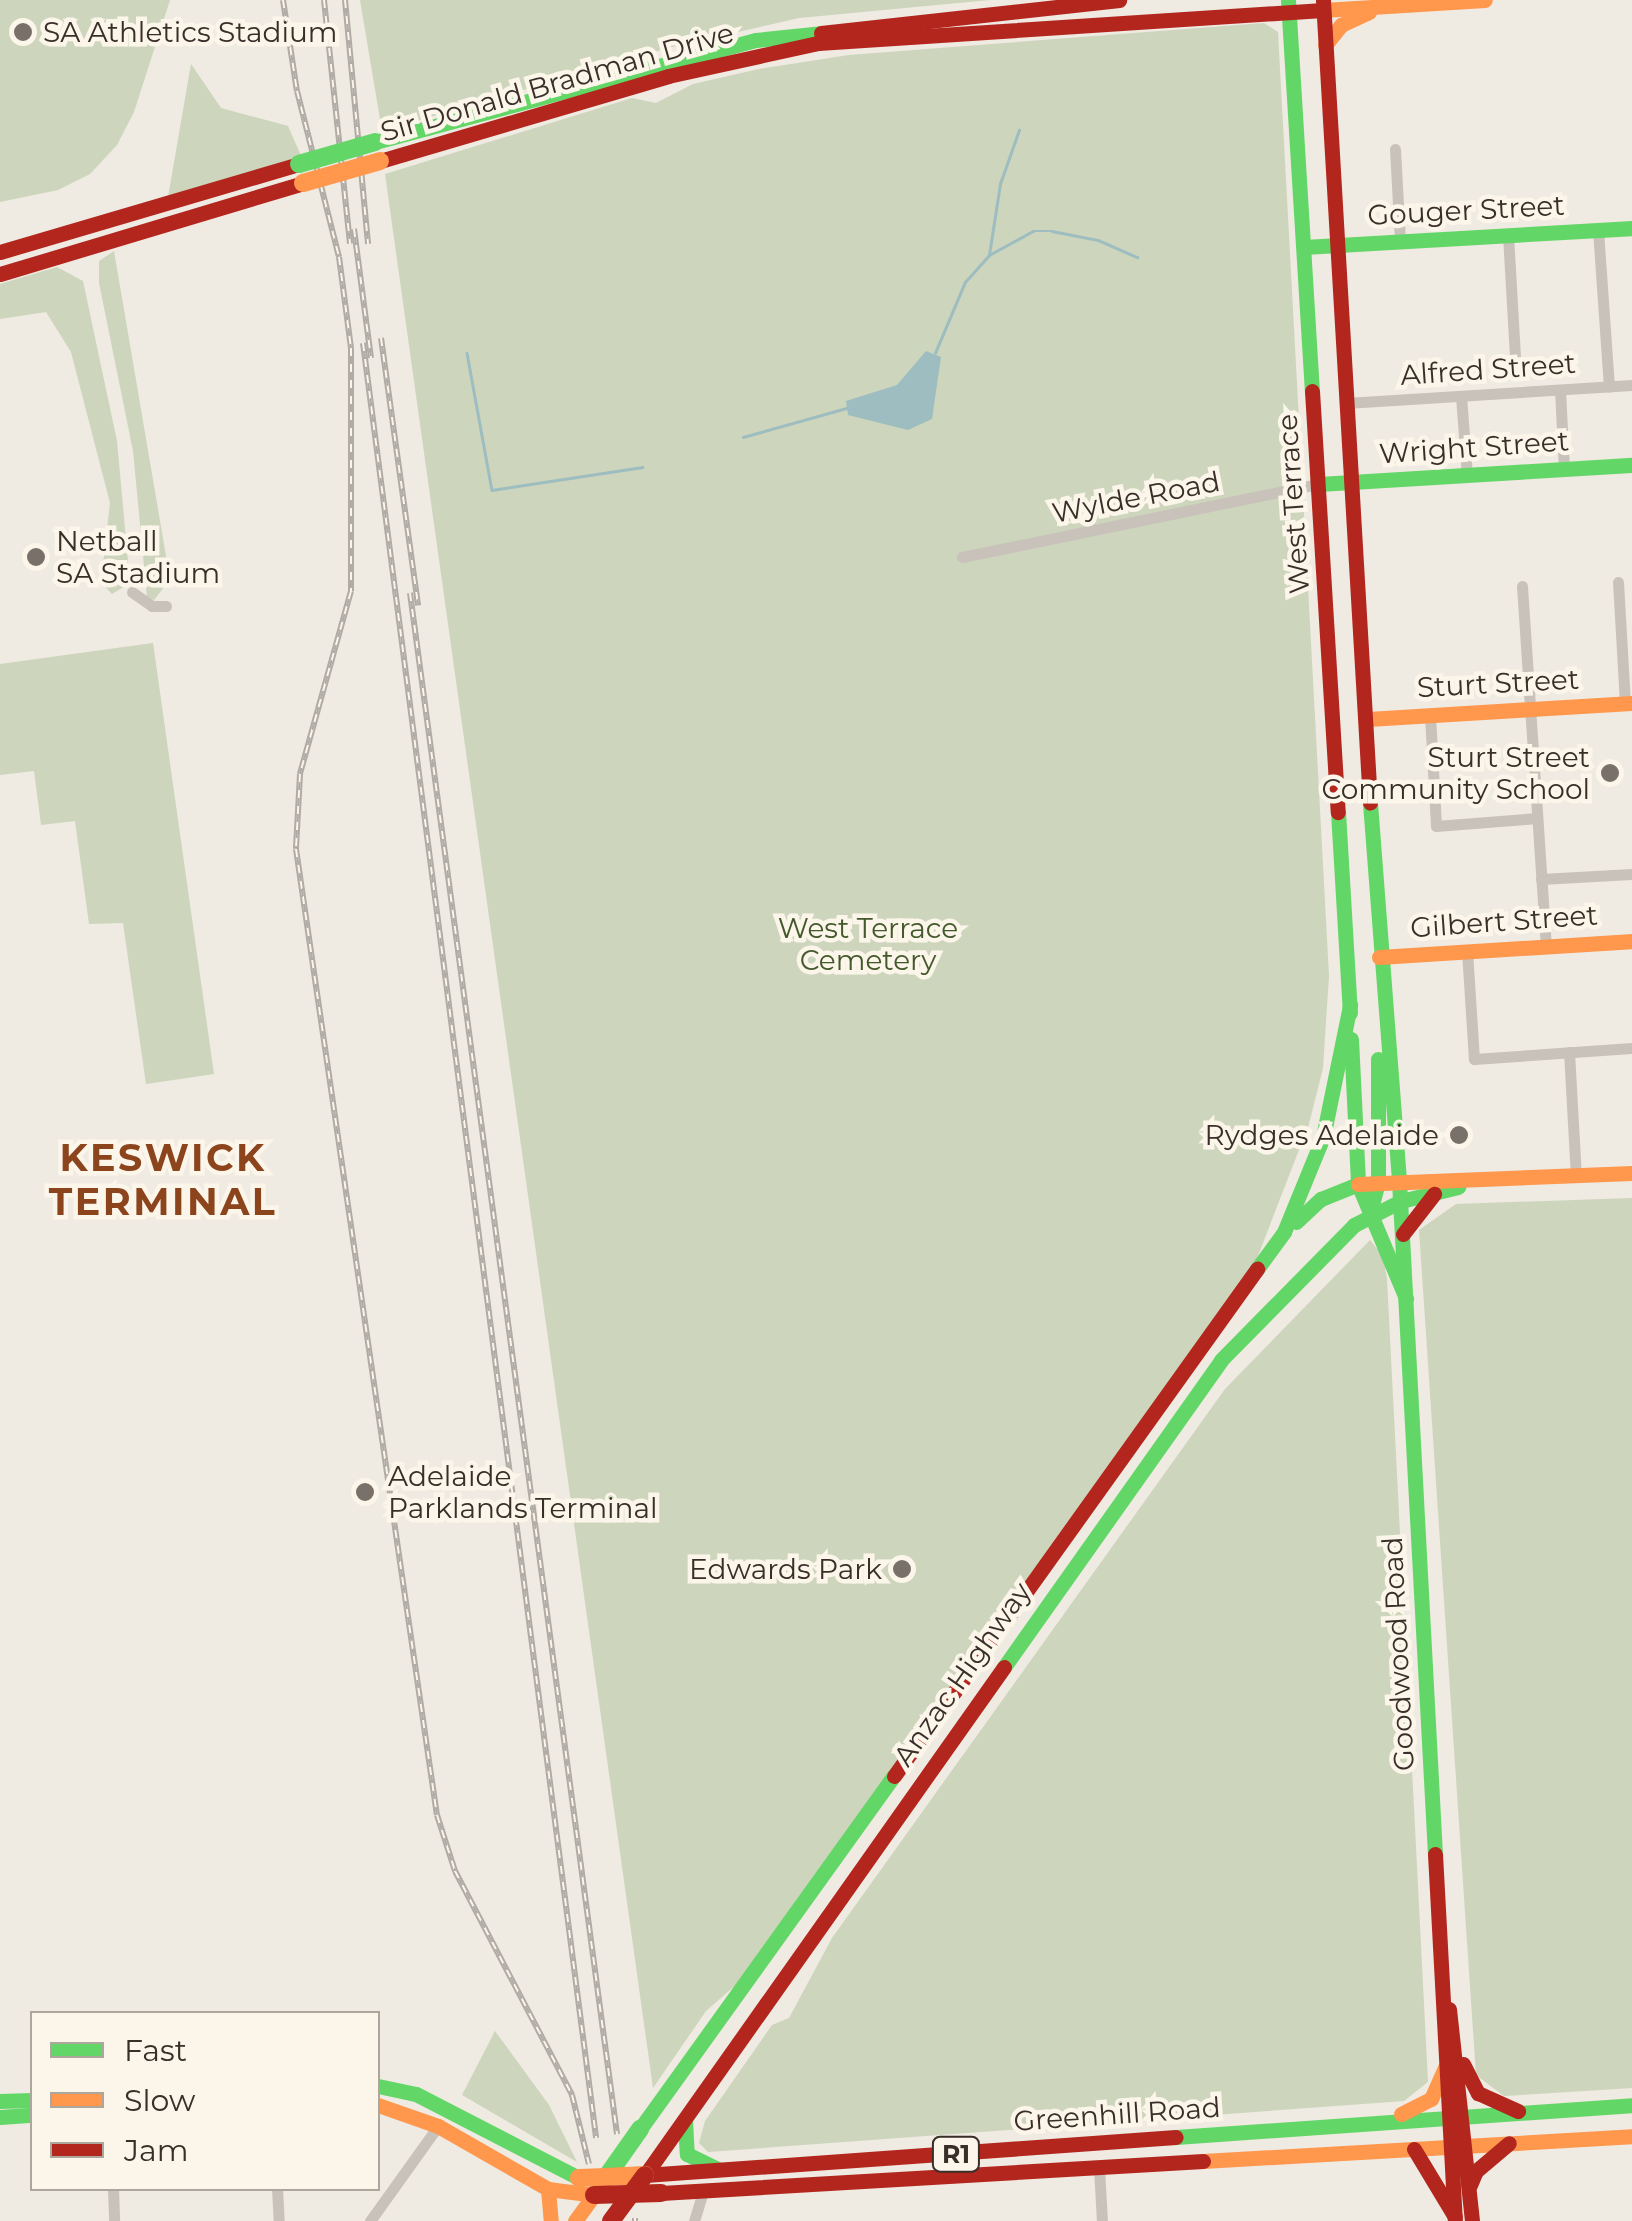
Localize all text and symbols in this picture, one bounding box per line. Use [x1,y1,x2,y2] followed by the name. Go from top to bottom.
[43,15,338,49] place label: SA Athletics Stadium
[377,15,737,149] street label: Sir Donald Bradman Drive
[12,21,34,43] marker: SA Athletics Stadium
[1367,188,1565,232] street label: Gouger Street
[1399,346,1577,392] street label: Alfred Street
[1270,413,1316,595] street label: West Terrace
[1378,424,1570,470] street label: Wright Street
[1049,464,1223,530] street label: Wylde Road
[56,524,220,590] place label: Netball SA Stadium
[25,546,47,568] marker: Netball SA Stadium
[1416,662,1580,704] street label: Sturt Street
[1322,740,1590,806] place label: Sturt Street Community School
[1599,762,1621,784] marker: Sturt Street Community School
[1409,898,1599,944] street label: Gilbert Street
[778,911,958,977] park label: West Terrace Cemetery
[1205,1118,1439,1152] place label: Rydges Adelaide
[1448,1124,1470,1146] marker: Rydges Adelaide
[49,1135,277,1224] district label: KESWICK TERMINAL
[388,1459,658,1525] place label: Adelaide Parklands Terminal
[352,1479,378,1505] marker: Adelaide Parklands Terminal
[1375,1536,1421,1772] street label: Goodwood Road
[689,1552,882,1586] place label: Edwards Park
[891,1558,913,1580] marker: Edwards Park
[886,1576,1038,1772] street label: Anzac Highway
[30,2011,380,2191] legend
[124,2032,187,2069] text: Fast
[124,2082,195,2119] text: Slow
[1012,2090,1222,2138] street label: Greenhill Road
[124,2132,189,2169] text: Jam
[931,2134,981,2174] road number: R1

